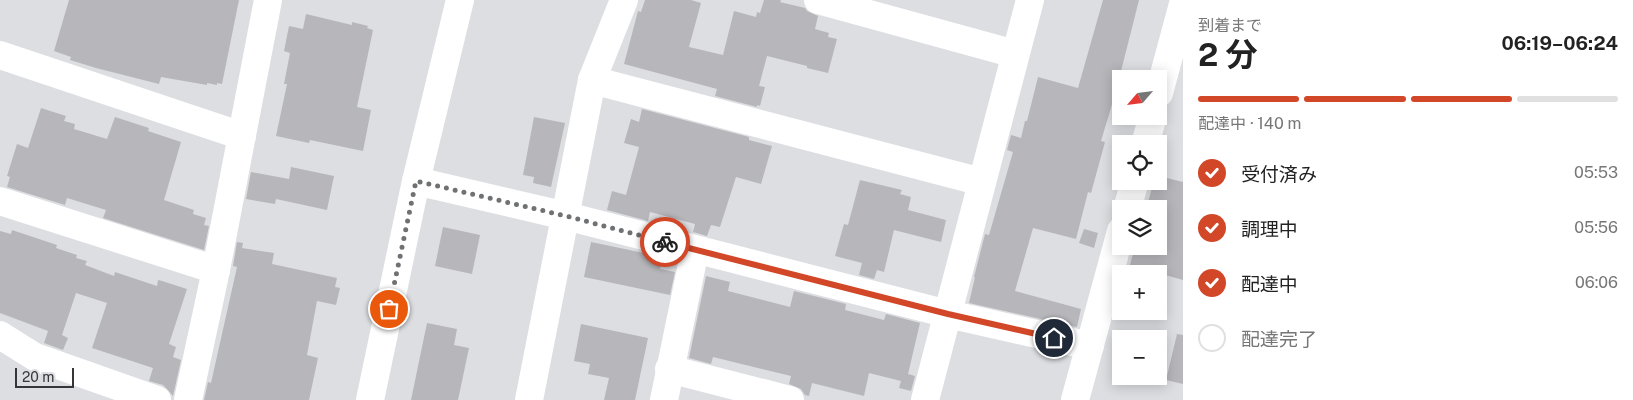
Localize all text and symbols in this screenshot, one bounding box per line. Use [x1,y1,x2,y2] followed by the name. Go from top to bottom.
[1198,16,1262,35] text: 到着まで
[1501,32,1618,54] text: 06:19–06:24
[1198,36,1258,73] text: 2 分
[1112,70,1168,125] north arrow
[1112,70,1167,385] map controls
[1198,114,1301,133] text: 配達中 · 140 m
[1112,135,1167,190] button: locate
[1198,159,1226,187] icon: check
[1241,163,1317,185] text: 受付済み
[1574,163,1618,182] text: 05:53
[1112,200,1167,255] button: layers
[1198,214,1226,242] icon: check
[640,217,690,267] courier
[1241,218,1298,240] text: 調理中
[1574,218,1618,237] text: 05:56
[651,228,679,256] icon: bike
[1112,265,1167,320] button: +
[1198,269,1226,297] icon: check
[1241,273,1298,295] text: 配達中
[1575,273,1618,292] text: 06:06
[368,288,410,330] pin
[375,295,403,323] icon: bag
[1033,317,1075,359] pin
[1040,324,1068,352] icon: home
[1241,328,1317,350] text: 配達完了
[1112,330,1167,385] button: −
[15,365,74,388] scale bar
[22,369,54,385] text: 20 m

